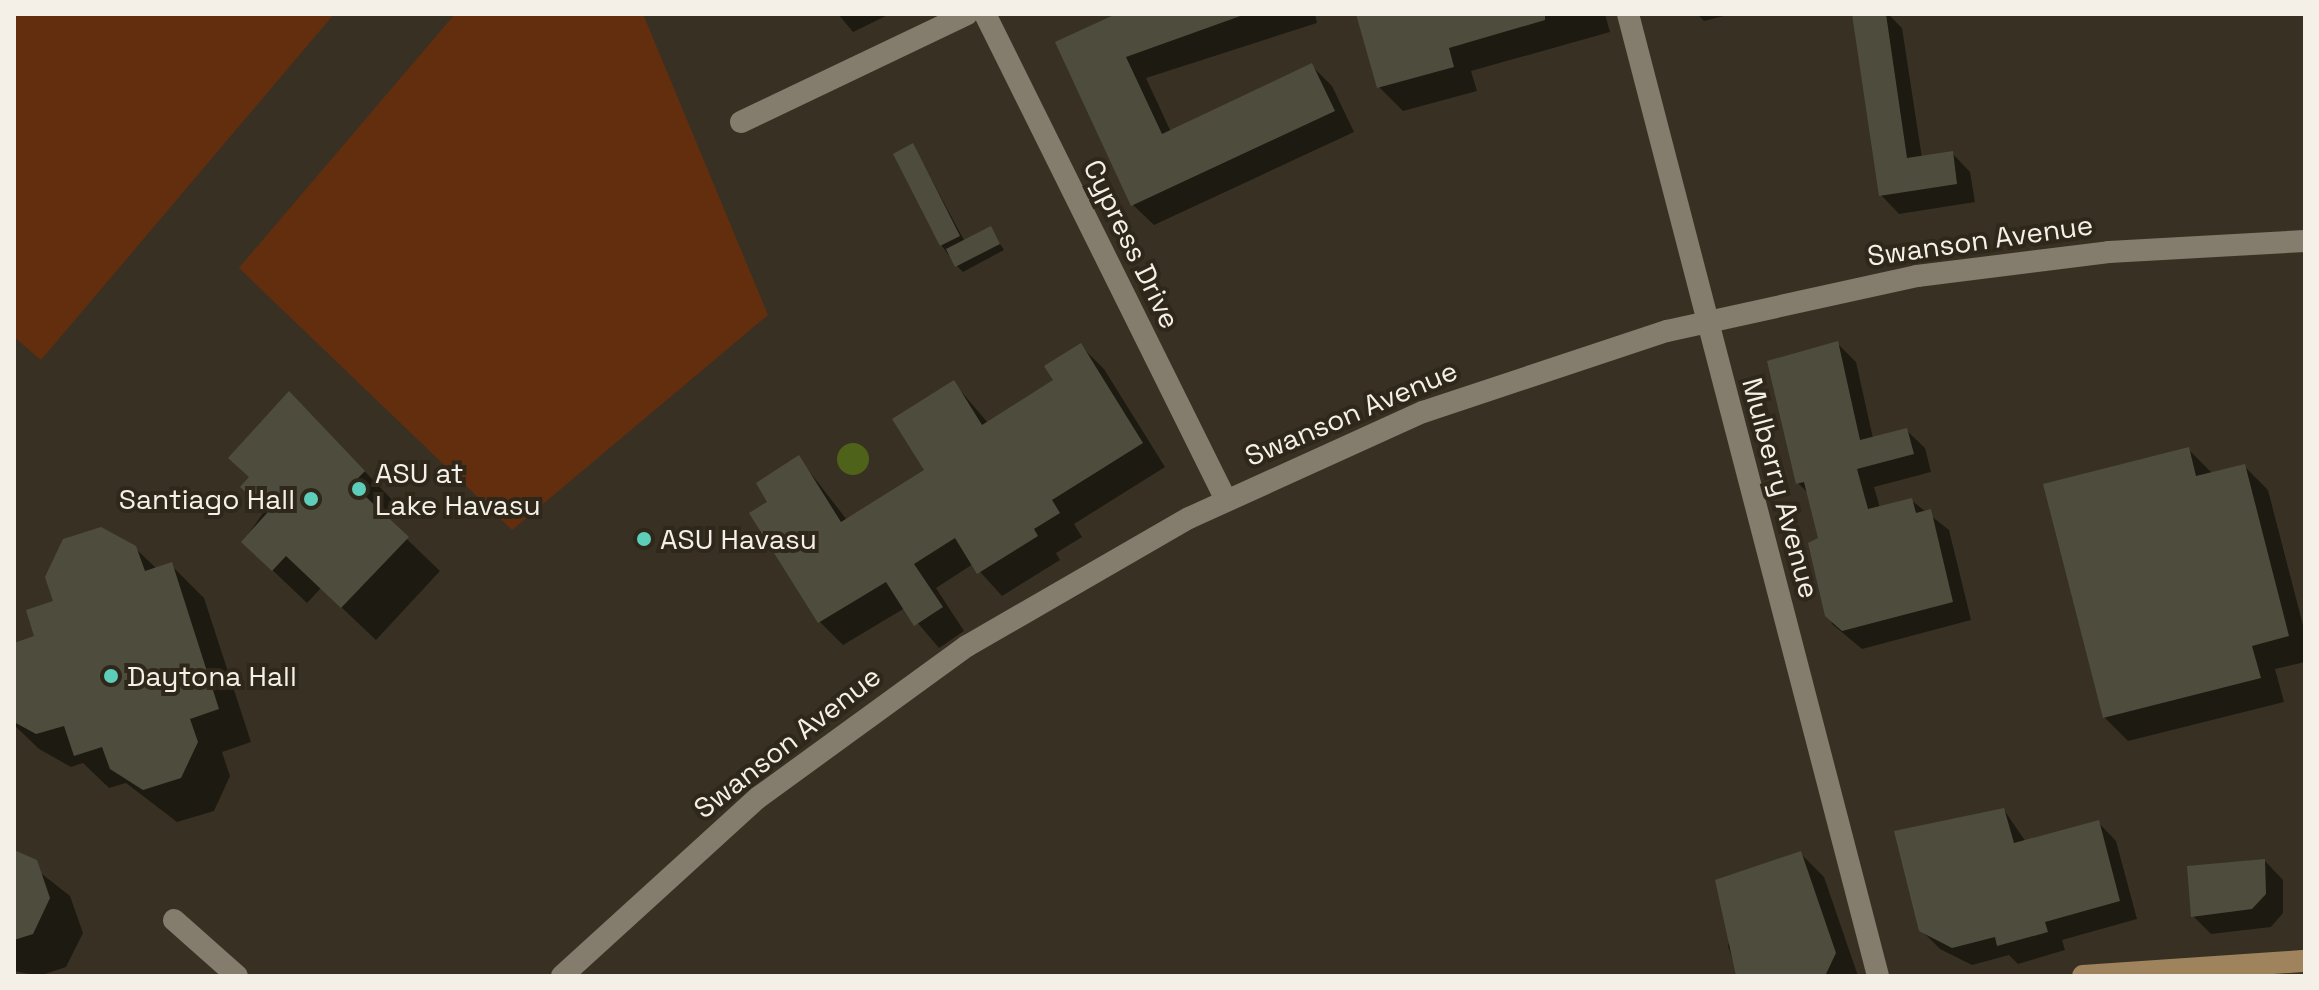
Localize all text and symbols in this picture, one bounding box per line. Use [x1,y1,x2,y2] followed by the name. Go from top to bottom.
[1077,154,1187,334] street label: Cypress Drive
[1865,208,2095,272] street label: Swanson Avenue
[1240,353,1462,473] street label: Swanson Avenue
[1735,374,1827,602] street label: Mulberry Avenue
[375,456,541,522] place label: ASU at Lake Havasu
[350,480,368,498] marker: ASU at Lake Havasu
[119,482,295,516] place label: Santiago Hall
[302,490,320,508] marker: Santiago Hall
[660,522,817,556] place label: ASU Havasu
[635,530,653,548] marker: ASU Havasu
[127,659,297,693] place label: Daytona Hall
[687,659,887,825] street label: Swanson Avenue
[102,667,120,685] marker: Daytona Hall

